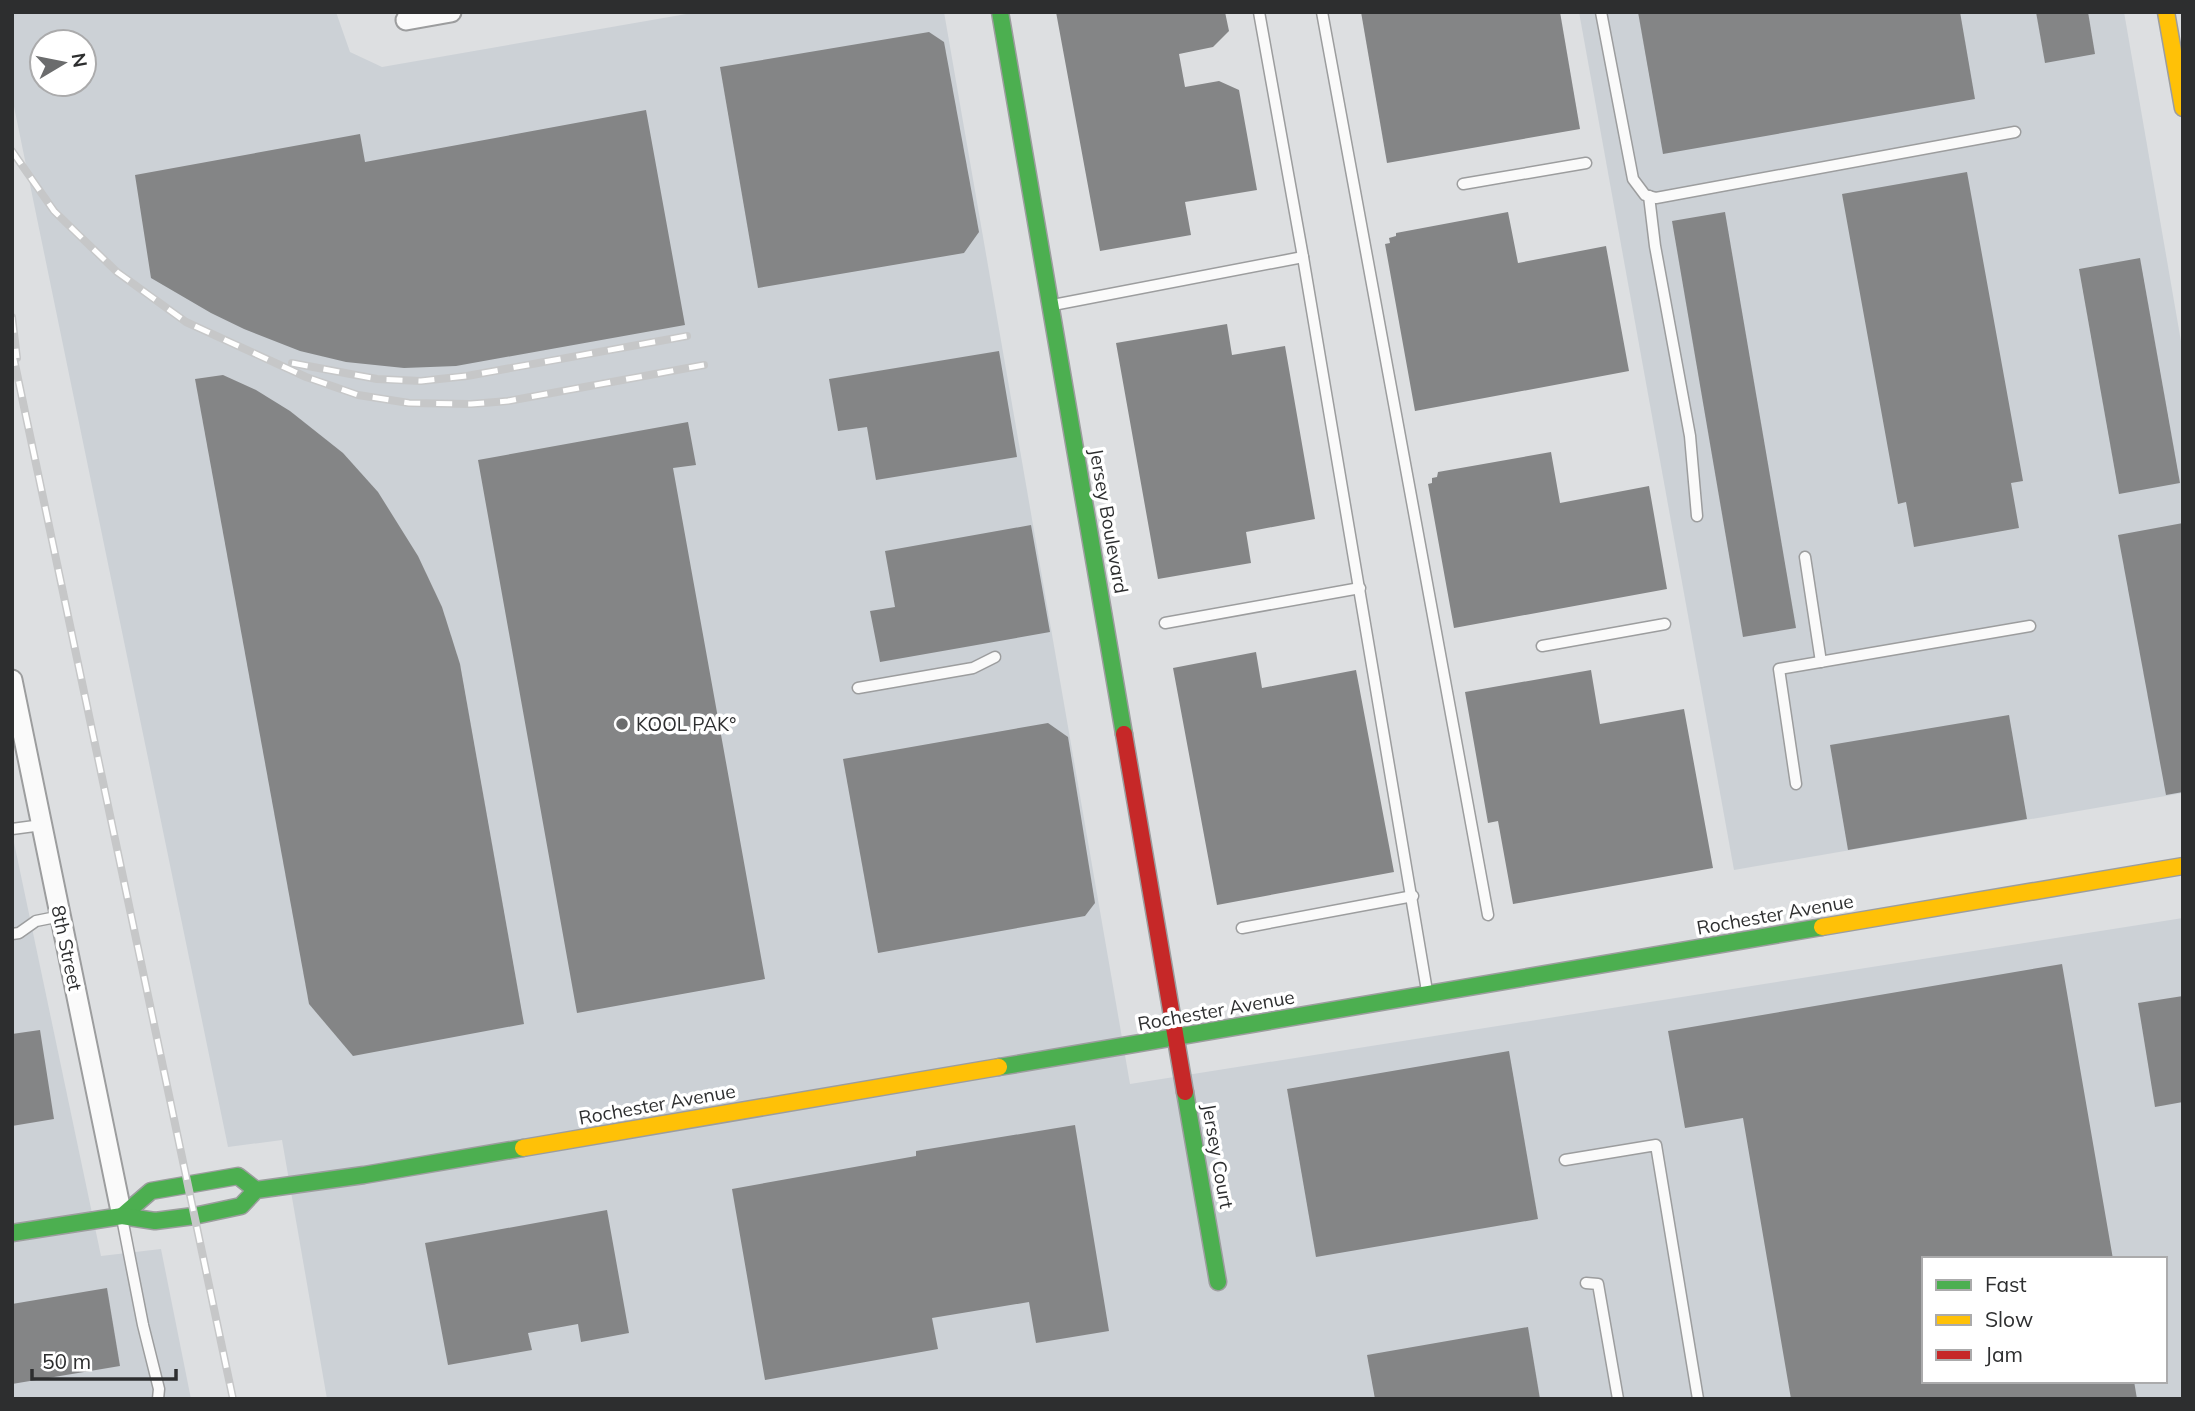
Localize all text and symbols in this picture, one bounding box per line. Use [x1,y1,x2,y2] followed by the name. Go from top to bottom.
[28,28,98,98] north arrow
[67,51,93,69] text: N
[1084,447,1134,595] street label: Jersey Boulevard
[636,712,736,736] place label: KOOL PAK°
[614,716,630,732] marker: KOOL PAK°
[1695,888,1855,940] street label: Rochester Avenue
[46,903,88,993] street label: 8th Street
[1136,984,1296,1036] street label: Rochester Avenue
[577,1078,737,1130] street label: Rochester Avenue
[1197,1102,1239,1211] street label: Jersey Court
[1922,1257,2167,1383] legend
[1985,1271,2027,1297] text: Fast
[1985,1306,2033,1332] text: Slow
[32,1338,175,1382] scale bar
[1985,1341,2023,1367] text: Jam
[42,1348,91,1374] text: 50 m

